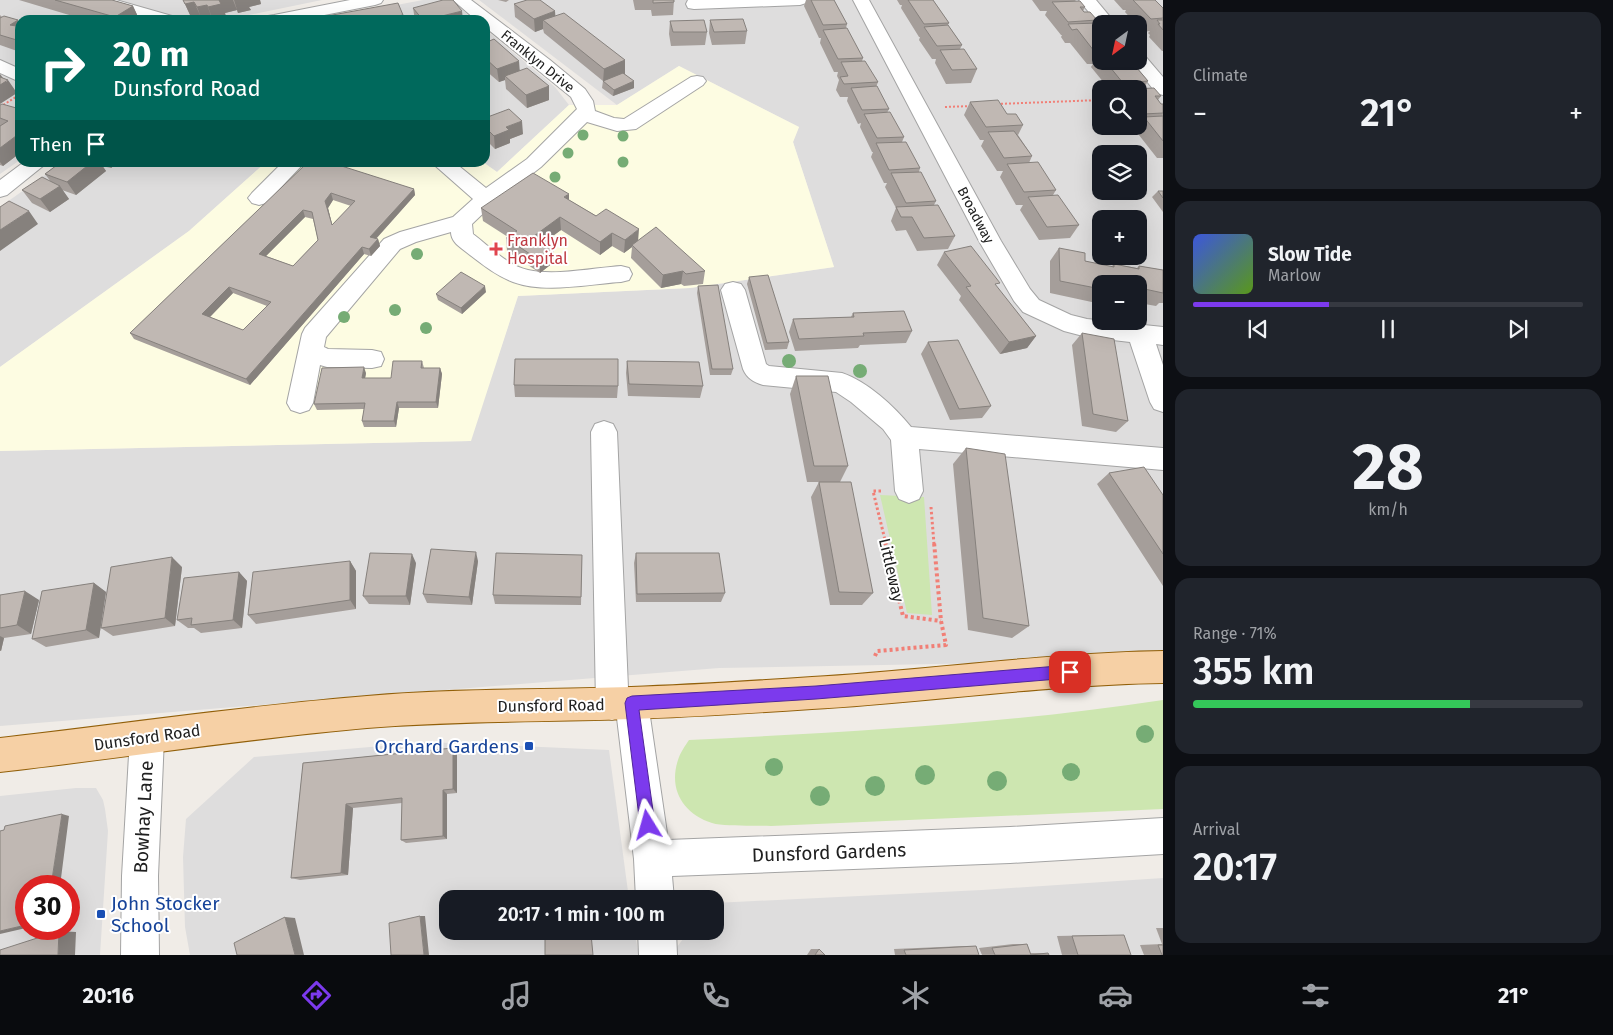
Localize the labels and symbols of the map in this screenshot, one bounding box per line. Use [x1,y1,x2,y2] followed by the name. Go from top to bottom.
[1092,15,1148,70] north arrow
[497,26,578,96] street label: Franklyn Drive
[954,184,998,247] street label: Broadway
[507,231,568,268] place label: Franklyn Hospital
[489,242,503,256] marker: Franklyn Hospital
[875,536,908,604] street label: Littleway
[1049,651,1091,693] pin
[497,695,605,716] street label: Dunsford Road
[93,721,202,754] street label: Dunsford Road
[375,735,519,758] place label: Orchard Gardens
[523,740,535,752] marker: Orchard Gardens
[129,760,158,874] street label: Bowhay Lane
[621,798,673,850] position arrow
[751,838,907,867] street label: Dunsford Gardens
[15,875,80,940] speed limit sign: 30
[111,892,220,937] place label: John Stocker School
[95,908,107,920] marker: John Stocker School

